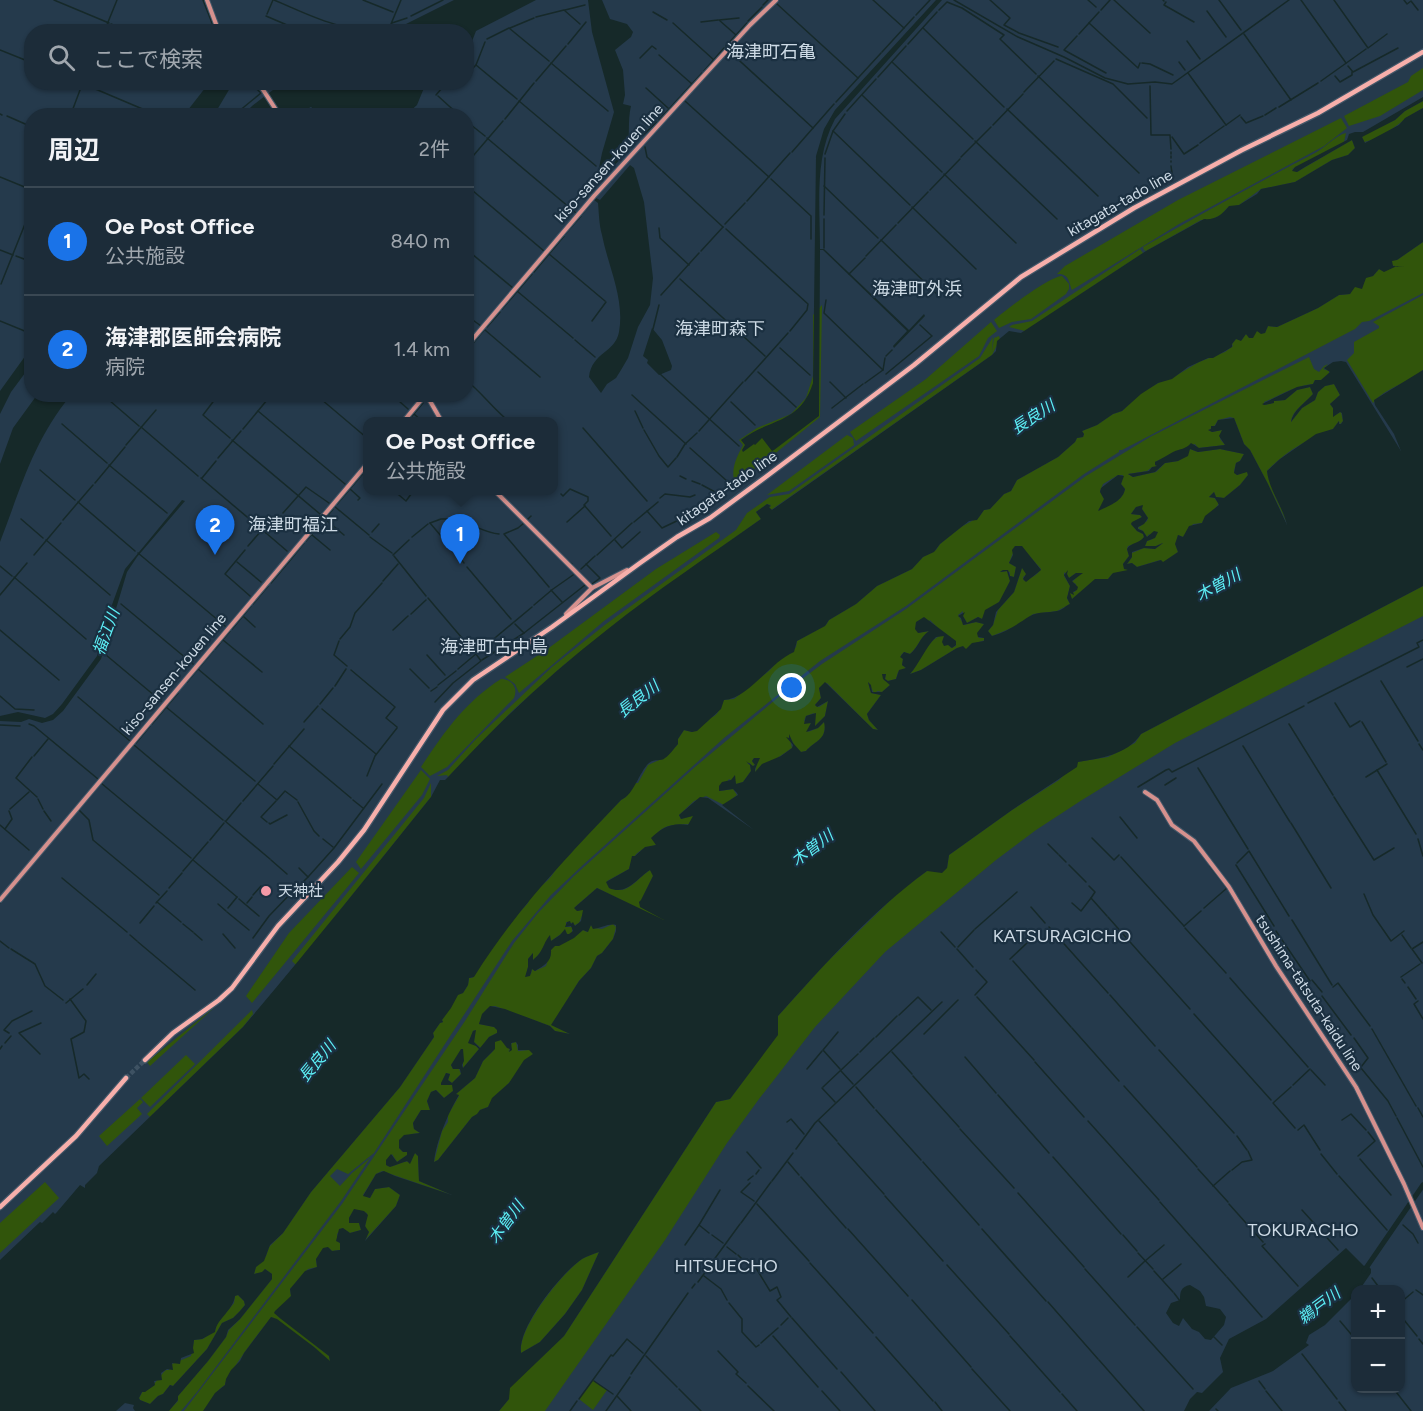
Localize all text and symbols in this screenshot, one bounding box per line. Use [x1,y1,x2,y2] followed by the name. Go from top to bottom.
[24,24,474,90] search box
[45,41,78,74] icon: search
[726,41,816,63] district label: 海津町石亀
[93,46,203,73] text: ここで検索
[551,100,667,226] street label: kiso-sansen-kouen line
[48,134,100,166] text: 周辺
[419,137,450,161] text: 2件
[1064,166,1176,240] street label: kitagata-tado line
[105,213,254,240] text: Oe Post Office
[63,229,72,253] text: 1
[391,229,450,253] text: 840 m
[105,244,185,268] text: 公共施設
[872,278,962,300] district label: 海津町外浜
[675,318,765,340] district label: 海津町森下
[105,324,281,351] text: 海津郡医師会病院
[62,337,73,361] text: 2
[394,337,450,361] text: 1.4 km
[105,355,145,379] text: 病院
[1008,395,1060,438] water label: 長良川
[363,417,558,495] popup
[386,428,535,455] text: Oe Post Office
[674,447,780,529] street label: kitagata-tado line
[386,459,466,483] text: 公共施設
[196,506,234,555] pin: 2
[248,514,338,536] district label: 海津町福江
[440,514,480,564] pin: 1
[1192,564,1245,605] water label: 木曽川
[89,604,124,658] water label: 福江川
[118,609,230,739] street label: kiso-sansen-kouen line
[440,636,548,658] district label: 海津町古中島
[777,673,806,702] your location
[613,676,664,721] water label: 長良川
[787,825,838,870] water label: 木曽川
[278,882,323,900] place label: 天神社
[259,884,273,898] marker: 天神社
[1252,911,1366,1075] street label: tsushima-tatsuta-kaidu line
[993,925,1131,947] district label: KATSURAGICHO
[294,1035,341,1085] water label: 長良川
[484,1195,529,1247] water label: 木曽川
[1247,1219,1359,1241] district label: TOKURACHO
[674,1255,778,1277] district label: HITSUECHO
[1294,1283,1345,1328] water label: 鵜戸川
[1351,1285,1405,1393] map controls
[1351,1285,1405,1339] button: +
[1351,1339,1405,1393] button: −

